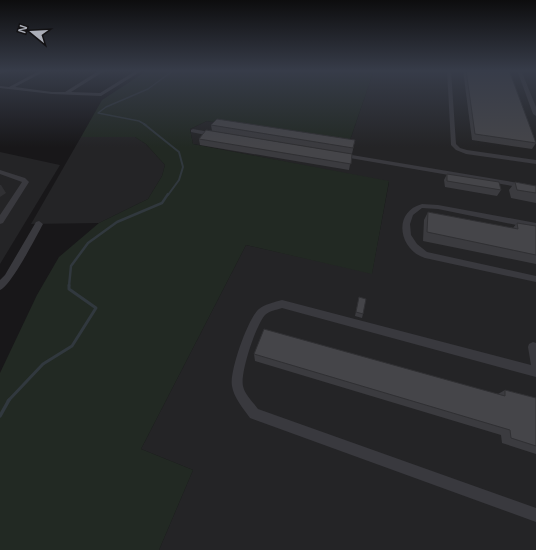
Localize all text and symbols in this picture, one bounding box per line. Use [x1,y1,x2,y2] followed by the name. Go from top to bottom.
[12,12,52,52] north arrow
[16,23,29,35] text: N

